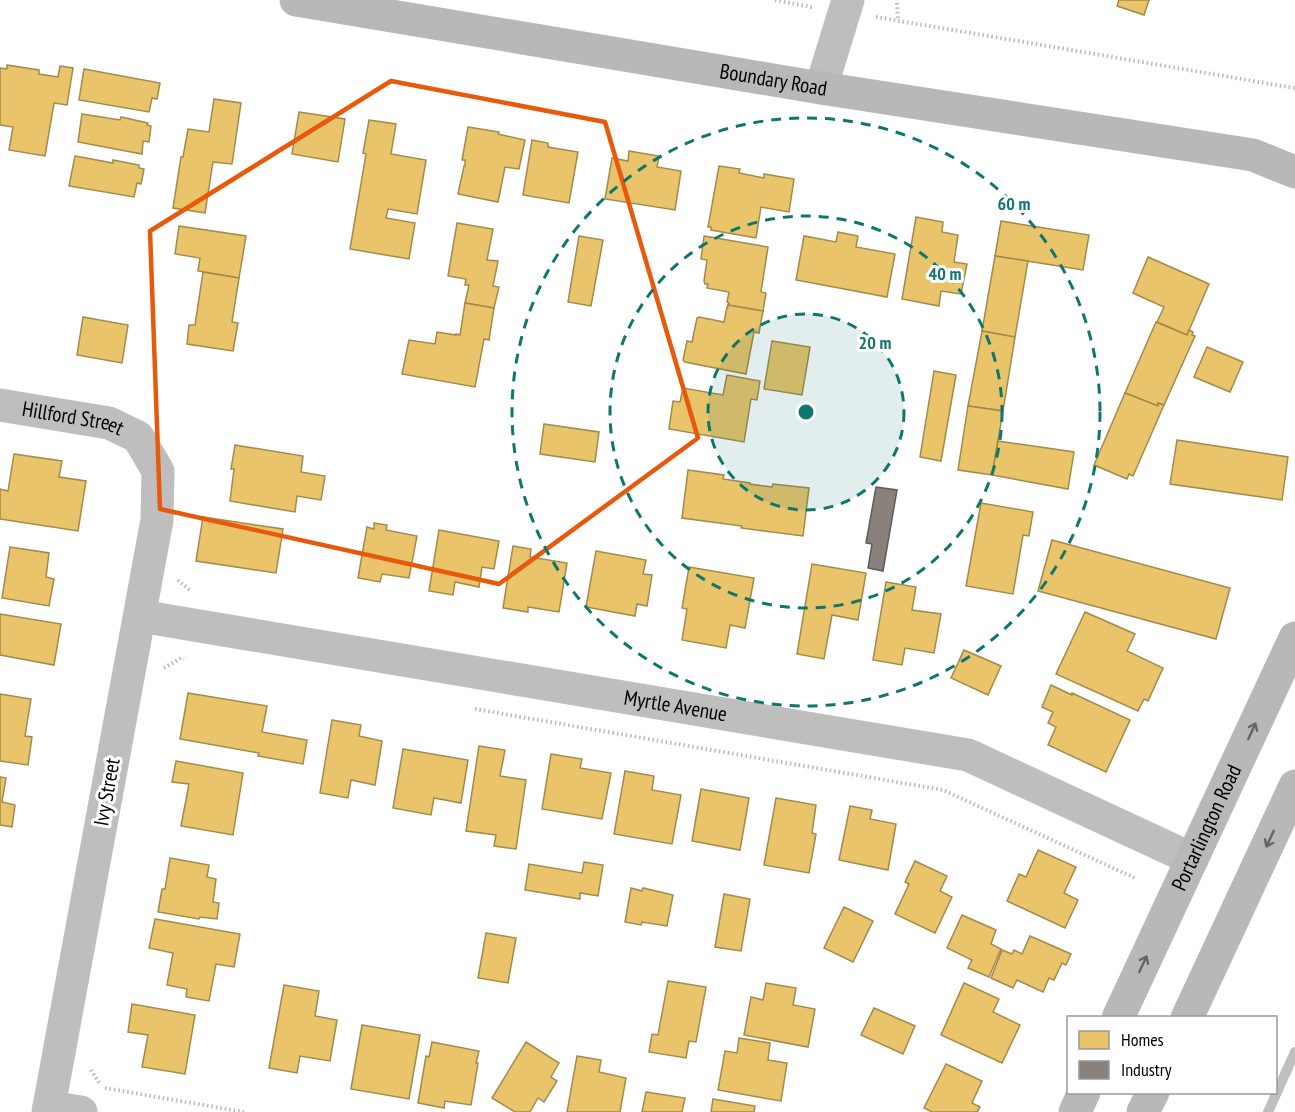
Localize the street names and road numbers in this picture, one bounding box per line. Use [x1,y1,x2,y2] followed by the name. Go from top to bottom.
[718,57,829,102] street label: Boundary Road
[20,395,129,441] street label: Hillford Street
[622,683,729,727] street label: Myrtle Avenue
[87,756,126,828] street label: Ivy Street
[1165,760,1247,895] street label: Portarlington Road

